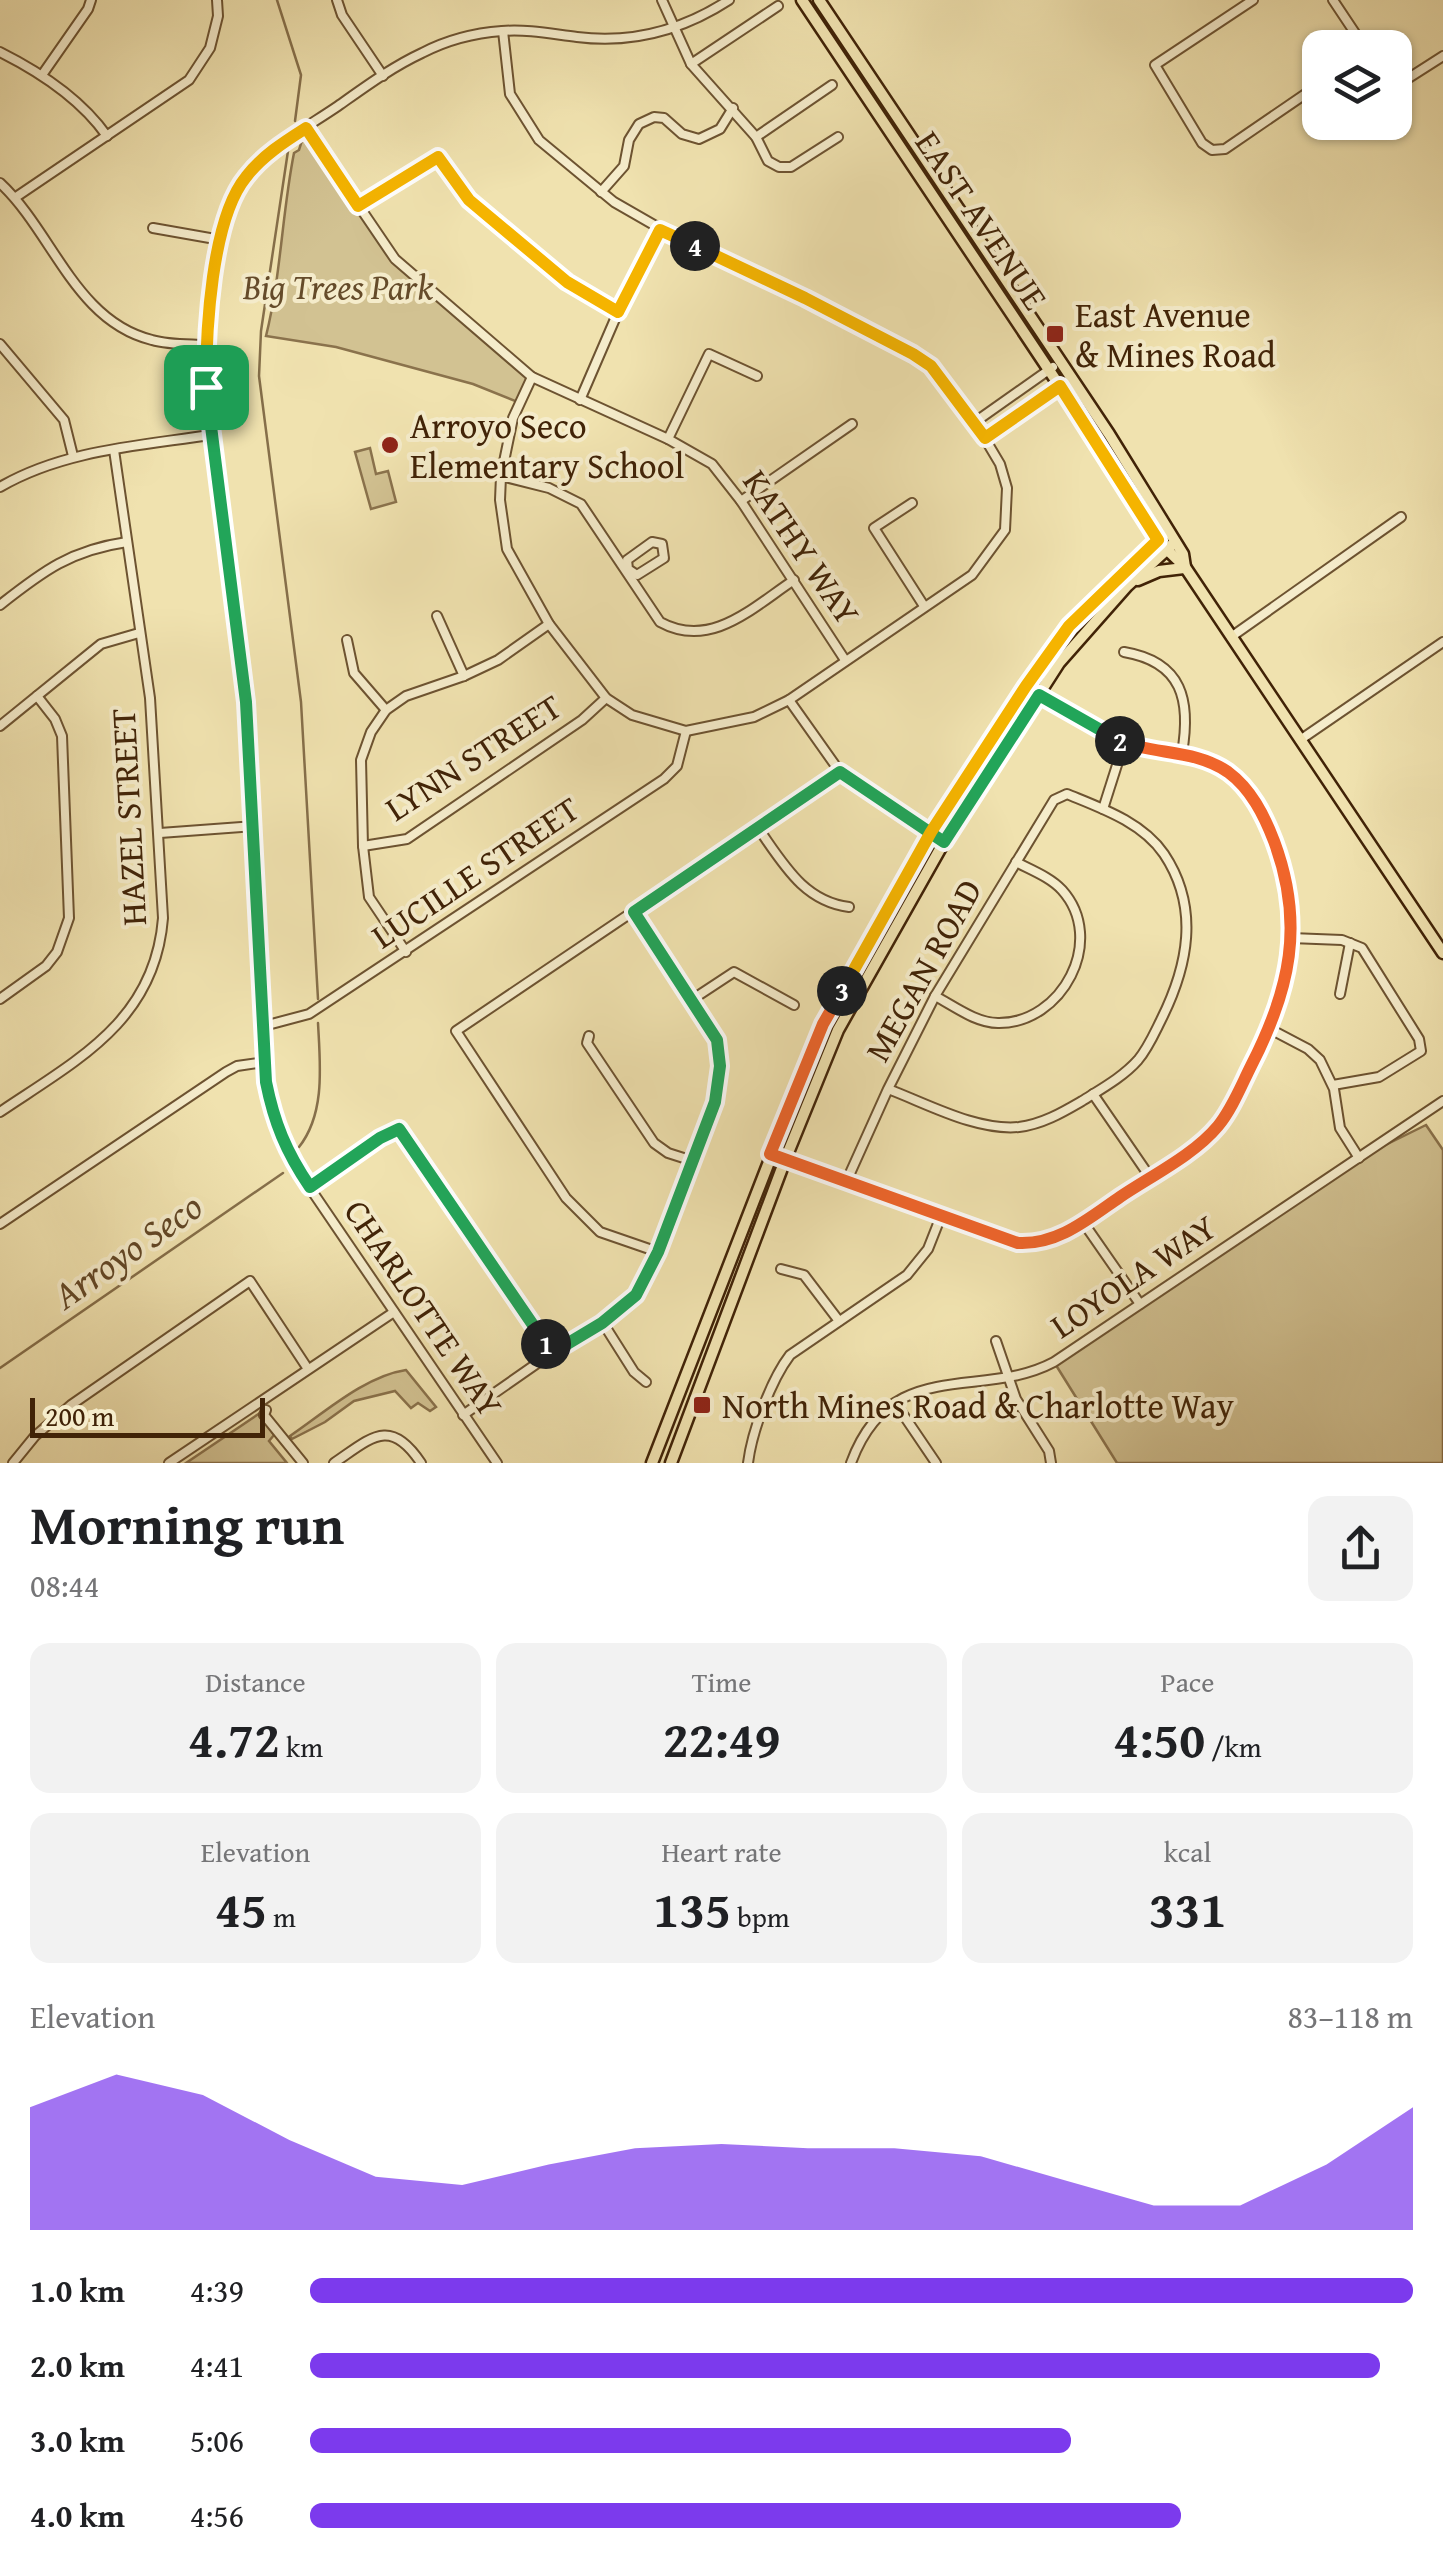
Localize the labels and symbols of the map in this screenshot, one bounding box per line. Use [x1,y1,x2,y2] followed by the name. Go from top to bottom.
[903,120,1061,320] street label: EAST AVENUE
[670,221,720,271] pin: 4
[242,261,434,312] park label: Big Trees Park
[1075,289,1276,380] place label: East Avenue & Mines Road
[1044,323,1066,345] marker: East Avenue & Mines Road
[164,345,249,430] pin
[410,400,685,491] place label: Arroyo Seco Elementary School
[379,434,401,456] marker: Arroyo Seco Elementary School
[731,459,873,635] street label: KATHY WAY
[375,681,571,833] street label: LYNN STREET
[97,707,159,927] street label: HAZEL STREET
[1095,716,1145,766] pin: 2
[361,783,589,961] street label: LUCILLE STREET
[852,869,994,1071] street label: MEGAN ROAD
[817,966,867,1016] pin: 3
[40,1178,213,1323] water label: Arroyo Seco
[332,1189,516,1427] street label: CHARLOTTE WAY
[1040,1202,1226,1350] street label: LOYOLA WAY
[521,1319,571,1369] pin: 1
[722,1380,1234,1431] place label: North Mines Road & Charlotte Way
[30,1393,265,1438] scale bar
[691,1394,713,1416] marker: North Mines Road & Charlotte Way

